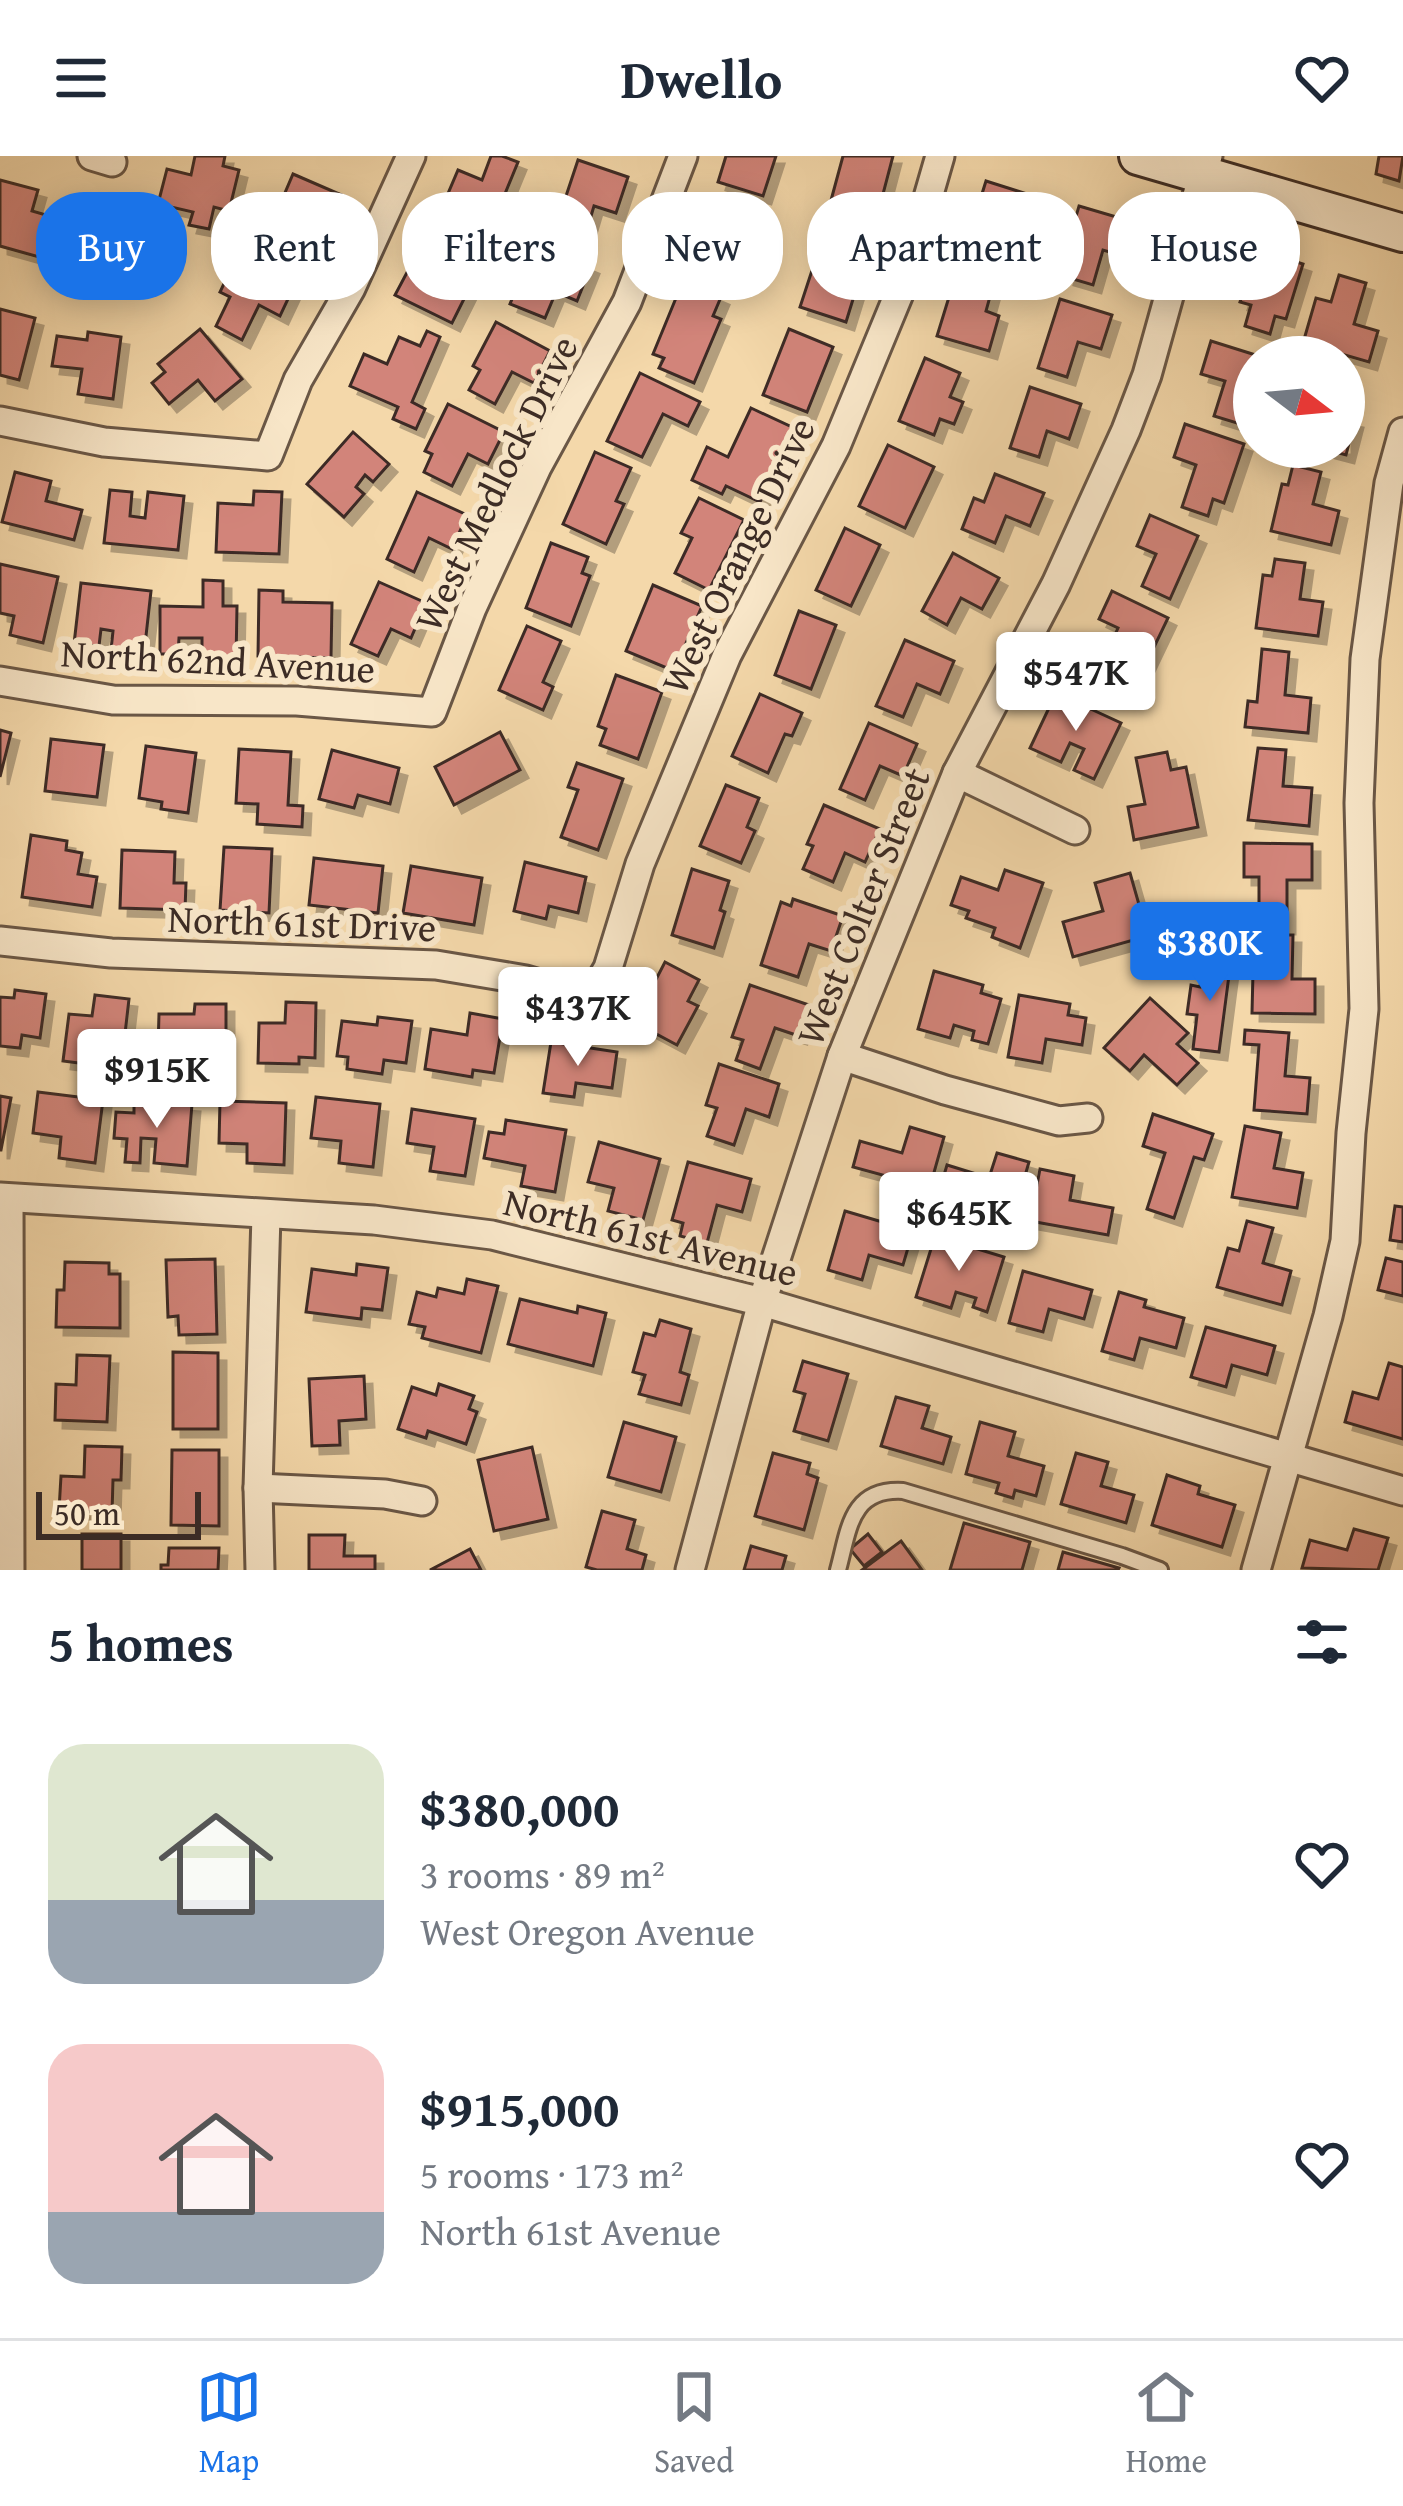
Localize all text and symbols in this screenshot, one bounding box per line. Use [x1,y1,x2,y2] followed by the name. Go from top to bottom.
[621,39,782,118] text: Dwello
[48,45,114,111] icon: menu
[1289,45,1355,111] icon: heart
[36,192,187,300] chip: Buy
[211,192,378,300] chip: Rent
[402,192,598,300] chip: Filters
[622,192,783,300] chip: New
[807,192,1084,300] chip: Apartment
[1108,192,1300,300] chip: House
[399,326,591,640] street label: West Medlock Drive
[1233,336,1365,468] north arrow
[1233,336,1365,468] map controls
[645,407,829,703] street label: West Orange Drive
[60,623,376,697] street label: North 62nd Avenue
[992,632,1160,734] pin: $547K
[1023,642,1129,699] text: $547K
[780,758,944,1054] street label: West Colter Street
[167,889,437,955] street label: North 61st Drive
[1126,902,1294,1004] pin: $380K
[1157,912,1263,969] text: $380K
[494,967,662,1069] pin: $437K
[525,977,631,1034] text: $437K
[73,1029,241,1131] pin: $915K
[104,1039,210,1096] text: $915K
[498,1172,804,1300] street label: North 61st Avenue
[875,1172,1043,1274] pin: $645K
[906,1182,1012,1239] text: $645K
[36,1486,201,1539] scale bar
[54,1489,120,1537] text: 50 m
[48,1605,234,1680] text: 5 homes
[1289,1609,1355,1675] icon: filters
[420,1770,619,1845] text: $380,000
[144,1792,288,1936] icon: home
[1289,1831,1355,1897] icon: heart
[420,1845,665,1902] text: 3 rooms · 89 m²
[420,1902,755,1959] text: West Oregon Avenue
[420,2070,619,2145] text: $915,000
[144,2092,288,2236] icon: home
[1289,2131,1355,2197] icon: heart
[420,2145,684,2202] text: 5 rooms · 173 m²
[420,2202,721,2259] text: North 61st Avenue
[196,2364,262,2484] tab: Map
[654,2364,734,2484] tab: Saved
[1126,2364,1207,2484] tab: Home

